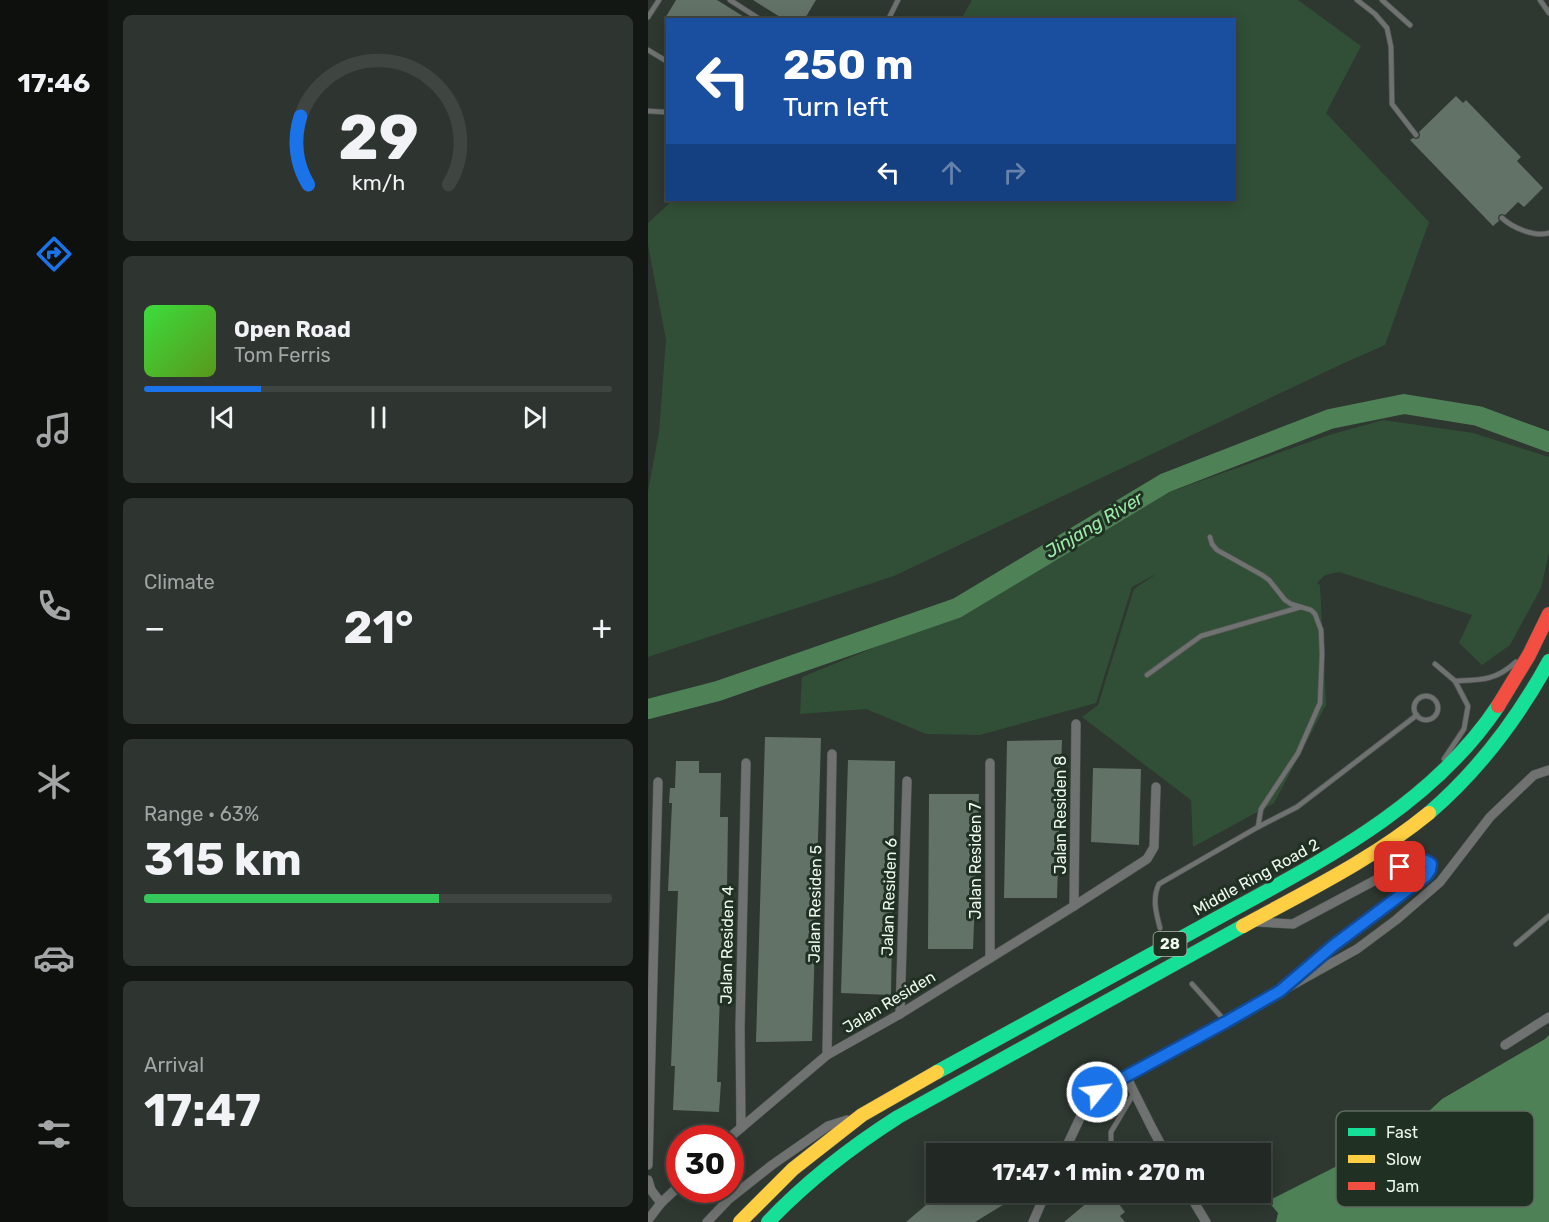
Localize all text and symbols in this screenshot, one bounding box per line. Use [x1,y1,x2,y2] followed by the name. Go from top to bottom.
[783,40,913,90] text: 250 m
[684,42,762,120] icon: left
[18,67,90,99] text: 17:46
[783,91,888,123] text: Turn left
[338,101,418,175] text: 29
[872,156,905,189] icon: left
[935,156,968,189] icon: ahead
[998,156,1031,189] icon: right
[351,171,405,196] text: km/h
[33,233,75,275] icon: directions
[234,316,351,343] text: Open Road
[234,343,331,367] text: Tom Ferris
[206,401,239,434] icon: previous
[362,401,395,434] icon: pause
[518,401,551,434] icon: next
[33,409,75,451] icon: music
[1041,487,1148,563] water label: Jinjang River
[144,570,215,594] text: Climate
[33,585,75,627] icon: phone
[343,601,414,654] text: 21°
[144,608,165,647] text: −
[591,608,612,647] text: +
[1051,756,1070,874] street label: Jalan Residen 8
[33,761,75,803] icon: climate
[144,802,259,826] text: Range · 63%
[966,803,985,919] street label: Jalan Residen 7
[144,833,302,886] text: 315 km
[1190,834,1322,920] street label: Middle Ring Road 2
[877,837,901,956] street label: Jalan Residen 6
[1374,841,1425,892] pin
[804,845,826,963] street label: Jalan Residen 5
[1383,850,1416,883] icon: arrive
[716,885,738,1004] street label: Jalan Residen 4
[1154,932,1186,956] road number: 28
[33,937,75,979] icon: car
[839,967,939,1037] street label: Jalan Residen
[144,1053,204,1077] text: Arrival
[1065,1060,1129,1124] position arrow
[144,1084,261,1137] text: 17:47
[1336,1111,1534,1207] legend
[33,1113,75,1155] icon: filters
[1386,1123,1418,1142] text: Fast
[666,1125,744,1203] speed limit sign: 30
[1386,1150,1422,1169] text: Slow
[992,1159,1205,1186] text: 17:47 · 1 min · 270 m
[1386,1177,1419,1196] text: Jam

